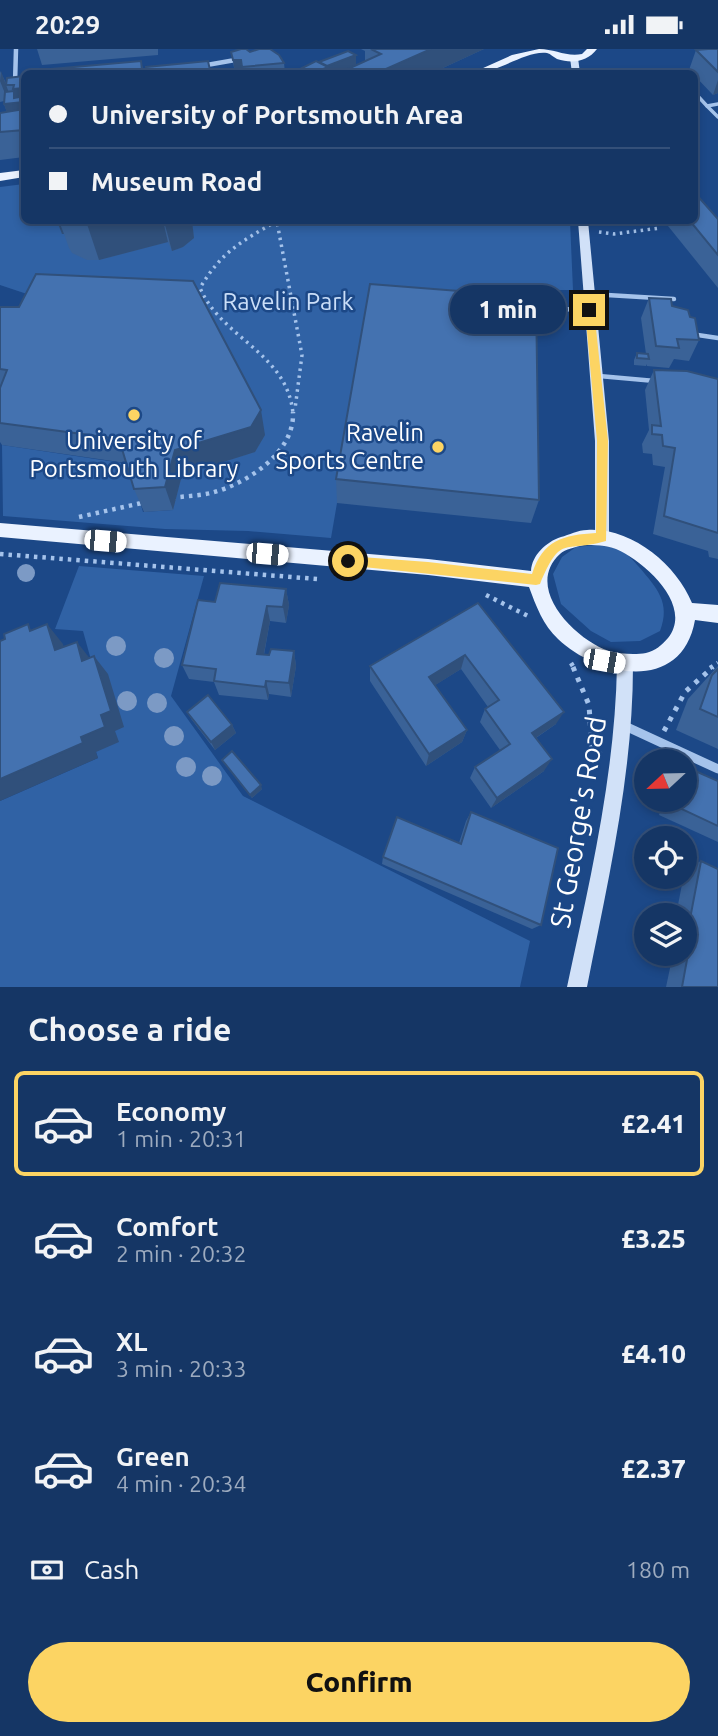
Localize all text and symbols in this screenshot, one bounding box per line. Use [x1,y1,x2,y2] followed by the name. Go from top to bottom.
[35,10,100,39] text: 20:29
[91,100,464,129] text: University of Portsmouth Area
[91,167,262,196] text: Museum Road
[449,285,564,335] callout: 1 min
[222,288,354,315] park label: Ravelin Park
[573,294,605,326] route end
[479,297,537,322] text: 1 min
[126,407,142,423] marker: University of Portsmouth Library
[276,419,424,474] place label: Ravelin Sports Centre
[30,427,239,482] place label: University of Portsmouth Library
[430,439,446,455] marker: Ravelin Sports Centre
[84,529,127,553] car
[246,542,289,566] car
[332,545,364,577] route start
[582,647,627,675] car
[544,714,611,930] street label: St George's Road
[634,749,696,812] north arrow
[634,749,697,966] map controls
[634,826,697,889] button: locate
[634,903,697,966] button: layers
[28,1011,231,1047] text: Choose a ride
[32,1092,95,1155] icon: car
[116,1097,226,1126] text: Economy
[621,1109,686,1138] text: £2.41
[116,1126,247,1151] text: 1 min · 20:31
[32,1207,95,1270] icon: car
[116,1212,219,1241] text: Comfort
[621,1224,686,1253] text: £3.25
[116,1241,247,1266] text: 2 min · 20:32
[32,1322,95,1385] icon: car
[116,1327,147,1356] text: XL
[621,1339,686,1368] text: £4.10
[116,1356,247,1381] text: 3 min · 20:33
[32,1437,95,1500] icon: car
[116,1442,190,1471] text: Green
[621,1454,686,1483] text: £2.37
[116,1471,247,1496] text: 4 min · 20:34
[28,1551,66,1589] icon: cash
[84,1555,139,1584] text: Cash
[626,1557,690,1582] text: 180 m
[28,1642,690,1722] button: Confirm

